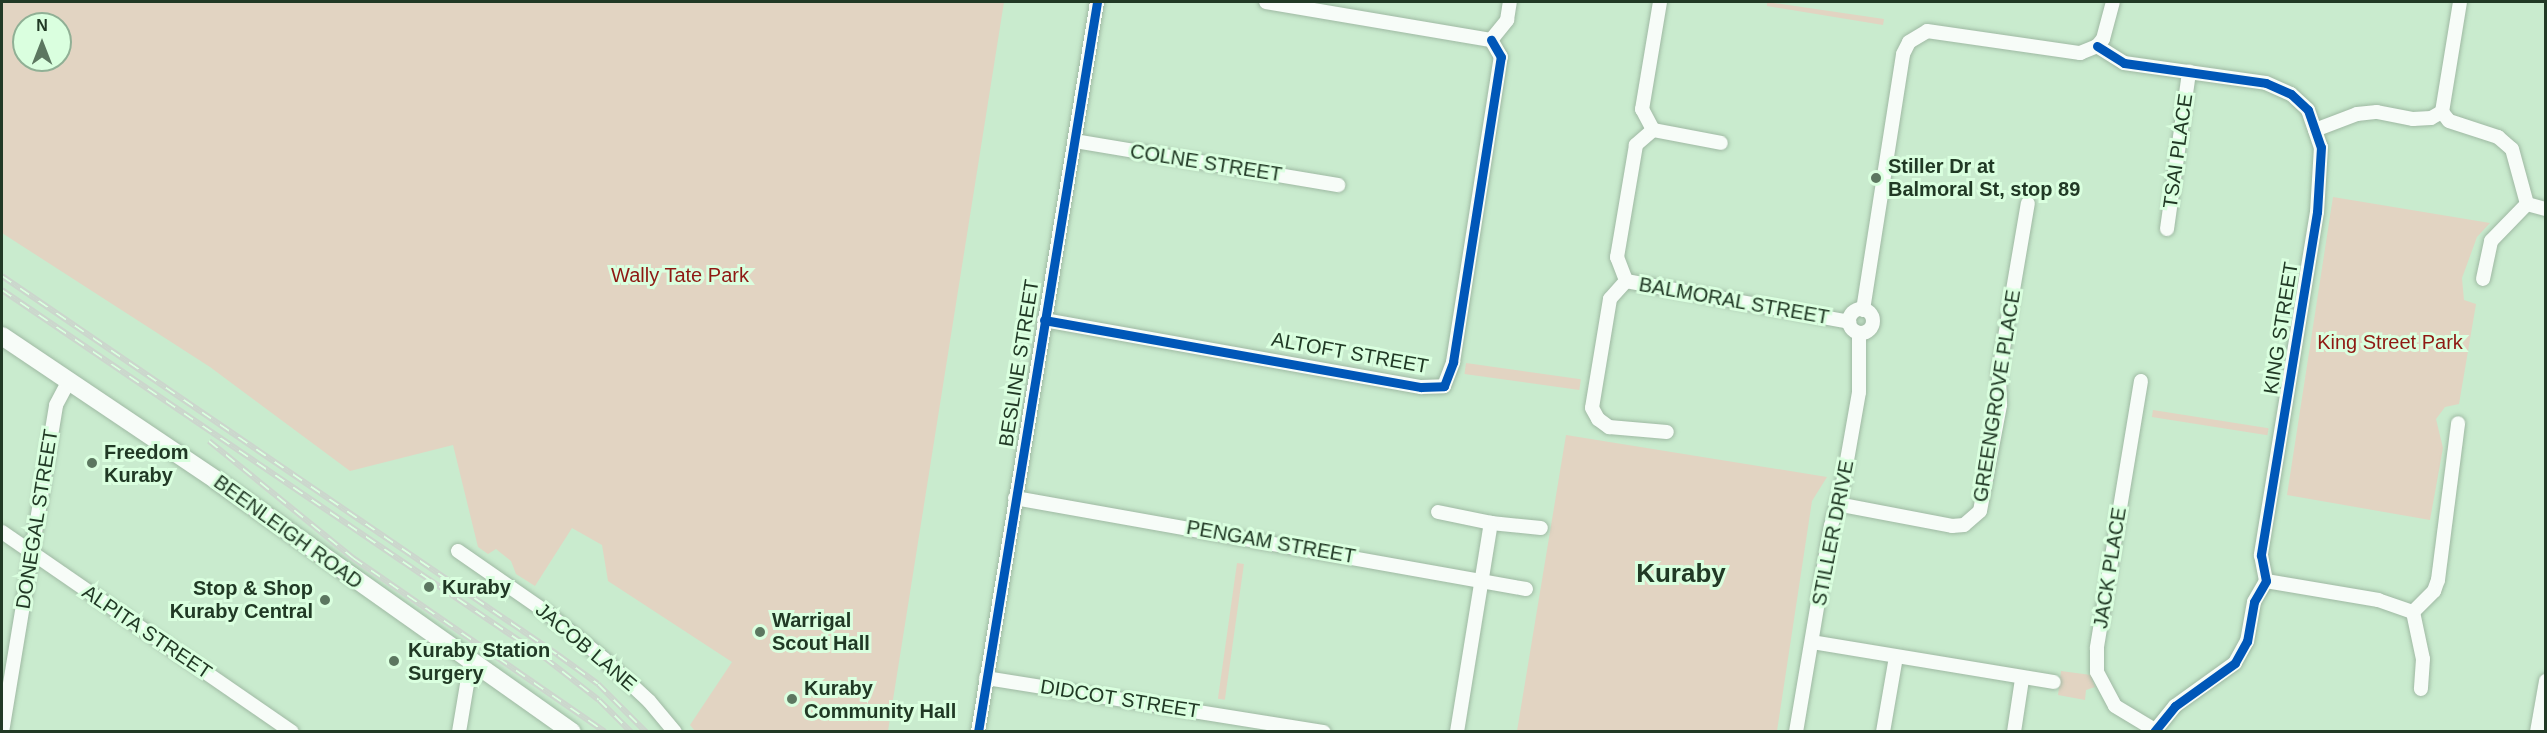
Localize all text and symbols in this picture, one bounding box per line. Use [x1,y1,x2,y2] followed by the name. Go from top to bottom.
[12,12,72,72] north arrow
[36,17,48,34] text: N
[2158,92,2198,210] street label: TSAI PLACE
[1128,139,1284,187] street label: COLNE STREET
[1888,154,2080,201] place label: Stiller Dr at Balmoral St, stop 89
[1869,171,1883,185] marker: Stiller Dr at Balmoral St, stop 89
[2259,260,2303,396] street label: KING STREET
[611,263,749,287] park label: Wally Tate Park
[1637,272,1831,330] street label: BALMORAL STREET
[994,278,1044,448] street label: BESLINE STREET
[1968,288,2026,504] street label: GREENGROVE PLACE
[1269,327,1431,379] street label: ALTOFT STREET
[2317,330,2463,354] park label: King Street Park
[11,427,63,611] street label: DONEGAL STREET
[104,440,188,487] place label: Freedom Kuraby
[85,456,99,470] marker: Freedom Kuraby
[1807,458,1859,608] street label: STILLER DRIVE
[209,470,367,594] street label: BEENLEIGH ROAD
[2089,506,2131,630] street label: JACK PLACE
[1185,515,1357,569] street label: PENGAM STREET
[1636,558,1726,590] district label: Kuraby
[442,575,511,599] place label: Kuraby
[170,576,313,623] place label: Stop & Shop Kuraby Central
[420,578,438,596] marker: Kuraby
[77,580,217,684] street label: ALPITA STREET
[318,593,332,607] marker: Stop & Shop Kuraby Central
[531,598,641,696] street label: JACOB LANE
[772,608,870,655] place label: Warrigal Scout Hall
[753,625,767,639] marker: Warrigal Scout Hall
[408,638,550,685] place label: Kuraby Station Surgery
[385,652,403,670] marker: Kuraby Station Surgery
[1039,675,1201,723] street label: DIDCOT STREET
[804,676,956,723] place label: Kuraby Community Hall
[785,692,799,706] marker: Kuraby Community Hall

